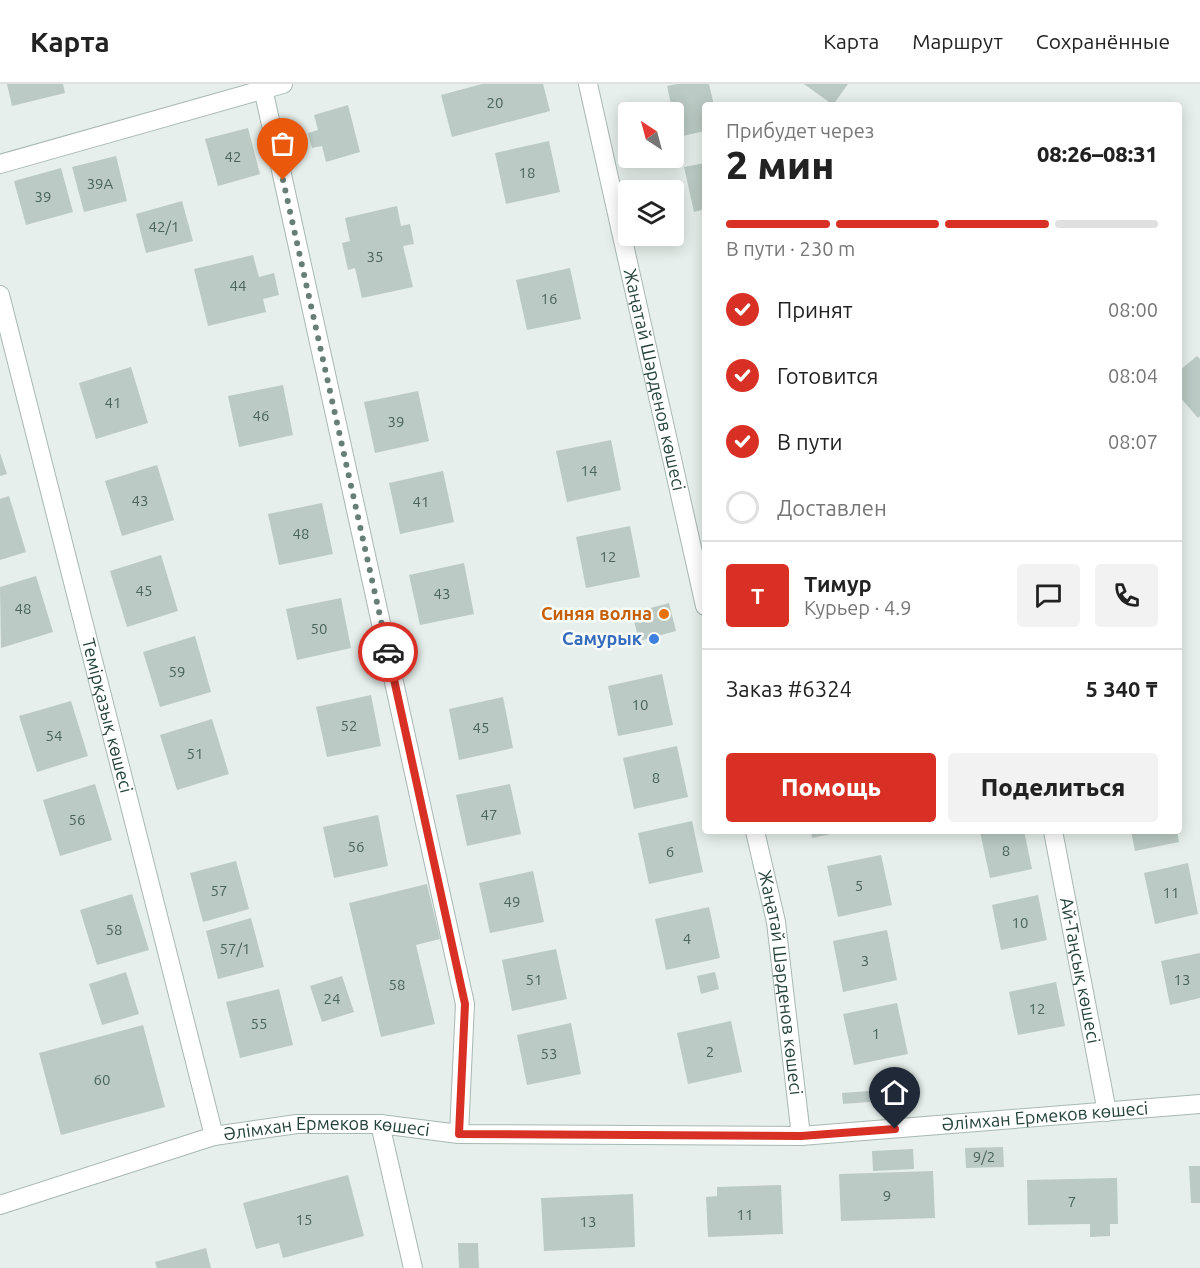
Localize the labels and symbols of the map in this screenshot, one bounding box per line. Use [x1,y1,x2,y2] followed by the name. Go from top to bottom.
[487,94,503,111] house number: 20
[618,102,684,168] north arrow
[257,118,308,180] pin
[225,148,241,165] house number: 42
[519,164,535,181] house number: 18
[87,175,114,192] house number: 39А
[35,188,51,205] house number: 39
[149,218,179,235] house number: 42/1
[367,248,383,265] house number: 35
[621,266,690,492] street label: Жаңатай Шәрденов көшесі
[230,277,246,294] house number: 44
[541,290,557,307] house number: 16
[105,394,121,411] house number: 41
[253,407,269,424] house number: 46
[388,413,404,430] house number: 39
[581,462,597,479] house number: 14
[132,492,148,509] house number: 43
[413,493,429,510] house number: 41
[293,525,309,542] house number: 48
[600,548,616,565] house number: 12
[136,582,152,599] house number: 45
[434,585,450,602] house number: 43
[15,600,31,617] house number: 48
[541,603,652,623] place label: Синяя волна
[657,607,671,621] marker: Синяя волна
[311,620,327,637] house number: 50
[358,622,418,682] courier
[562,628,643,648] place label: Самурык
[647,632,661,646] marker: Самурык
[79,636,137,795] street label: Темірқазық көшесі
[169,663,185,680] house number: 59
[632,696,648,713] house number: 10
[341,717,357,734] house number: 52
[473,719,489,736] house number: 45
[46,727,62,744] house number: 54
[187,745,203,762] house number: 51
[652,769,660,786] house number: 8
[481,806,497,823] house number: 47
[69,811,85,828] house number: 56
[348,838,364,855] house number: 56
[1002,842,1010,859] house number: 8
[666,843,674,860] house number: 6
[755,868,807,1096] street label: Жаңатай Шәрденов көшесі
[855,877,863,894] house number: 5
[211,882,227,899] house number: 57
[1163,884,1179,901] house number: 11
[504,893,520,910] house number: 49
[1057,896,1105,1045] street label: Ай-Таңсық көшесі
[1012,914,1028,931] house number: 10
[106,921,122,938] house number: 58
[683,930,691,947] house number: 4
[220,940,250,957] house number: 57/1
[861,952,869,969] house number: 3
[526,971,542,988] house number: 51
[1174,971,1190,988] house number: 13
[389,976,405,993] house number: 58
[324,990,340,1007] house number: 24
[1029,1000,1045,1017] house number: 12
[251,1015,267,1032] house number: 55
[872,1025,880,1042] house number: 1
[706,1043,714,1060] house number: 2
[541,1045,557,1062] house number: 53
[869,1067,920,1129] pin
[94,1071,110,1088] house number: 60
[941,1097,1149,1134] street label: Әлімхан Ермеков көшесі
[222,1113,431,1144] street label: Әлімхан Ермеков көшесі
[973,1148,995,1165] house number: 9/2
[883,1187,891,1204] house number: 9
[1068,1193,1076,1210] house number: 7
[737,1206,753,1223] house number: 11
[296,1211,312,1228] house number: 15
[580,1213,596,1230] house number: 13

